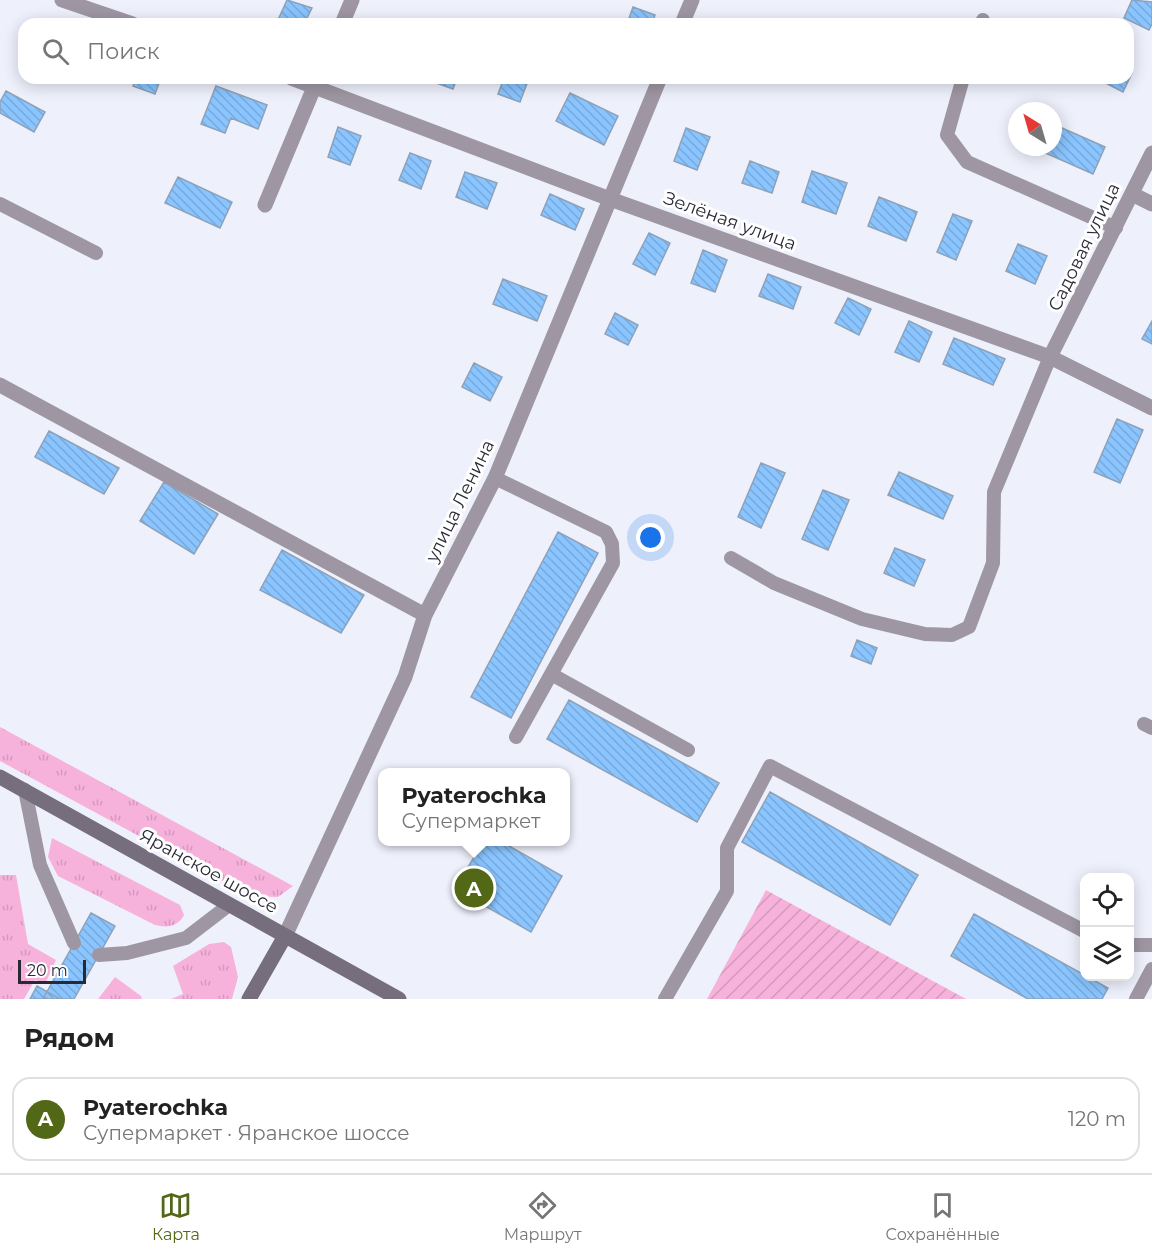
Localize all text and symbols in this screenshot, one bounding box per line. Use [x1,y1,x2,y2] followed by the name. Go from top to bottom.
[18,18,1134,84] search box
[39,35,72,68] icon: search
[87,38,159,65] text: Поиск
[1008,102,1062,156] north arrow
[1043,179,1125,315] street label: Садовая улица
[661,187,799,255] street label: Зелёная улица
[420,436,499,567] street label: улица Ленина
[636,523,665,552] your location
[378,768,570,846] popup
[401,782,547,809] text: Pyaterochka
[401,809,540,833] text: Супермаркет
[136,824,282,918] street label: Яранское шоссе
[454,866,494,910] pin: A
[1080,873,1134,981] map controls
[1080,873,1134,927] button: locate
[1080,927,1134,981] button: layers
[18,957,86,984] scale bar
[27,961,68,980] text: 20 m
[24,1022,115,1054] text: Рядом
[83,1094,228,1121] text: Pyaterochka
[38,1107,53,1131] text: A
[1068,1107,1126,1131] text: 120 m
[83,1121,410,1145] text: Супермаркет · Яранское шоссе
[152,1189,200,1244] tab: Карта
[504,1189,582,1244] tab: Маршрут
[886,1189,1000,1244] tab: Сохранённые

